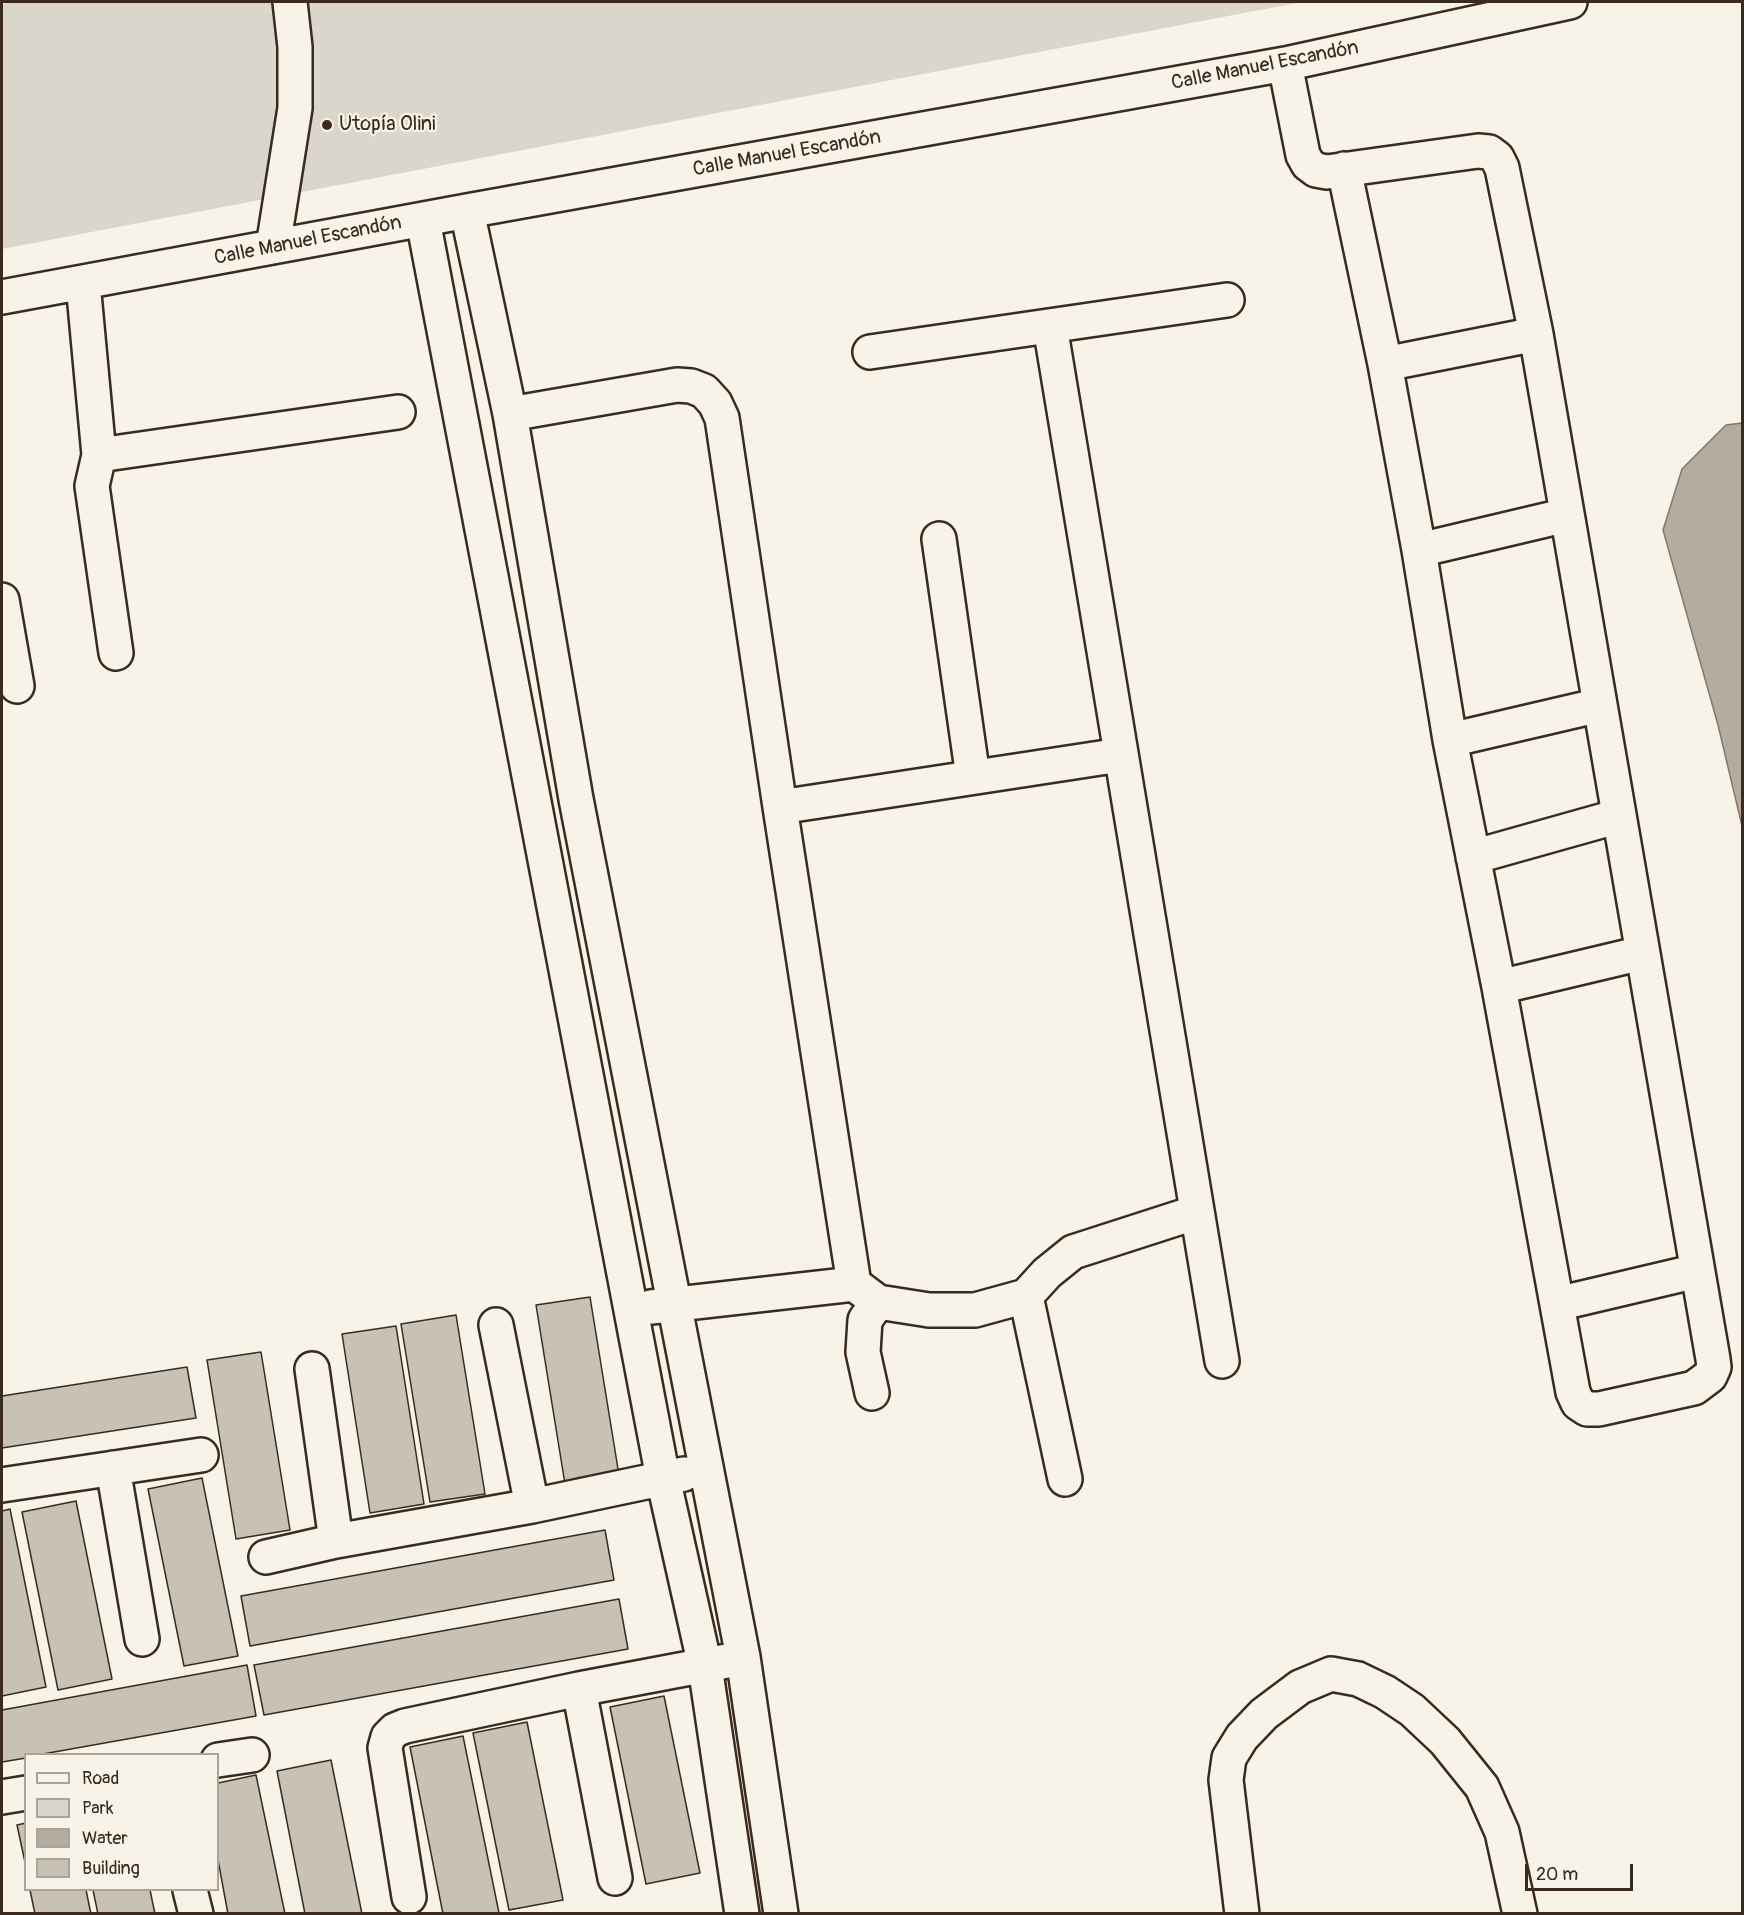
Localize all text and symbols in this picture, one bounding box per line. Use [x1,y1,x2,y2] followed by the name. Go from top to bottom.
[1169,36,1361,96] street label: Calle Manuel Escandón
[339,113,436,137] place label: Utopía Olini
[320,118,334,132] marker: Utopía Olini
[691,126,883,182] street label: Calle Manuel Escandón
[212,211,404,271] street label: Calle Manuel Escandón
[24,1753,219,1891] legend
[82,1767,119,1790] text: Road
[82,1797,114,1820] text: Park
[82,1827,128,1850] text: Water
[1528,1852,1636,1890] scale bar
[82,1857,140,1880] text: Building
[1536,1863,1578,1886] text: 20 m

